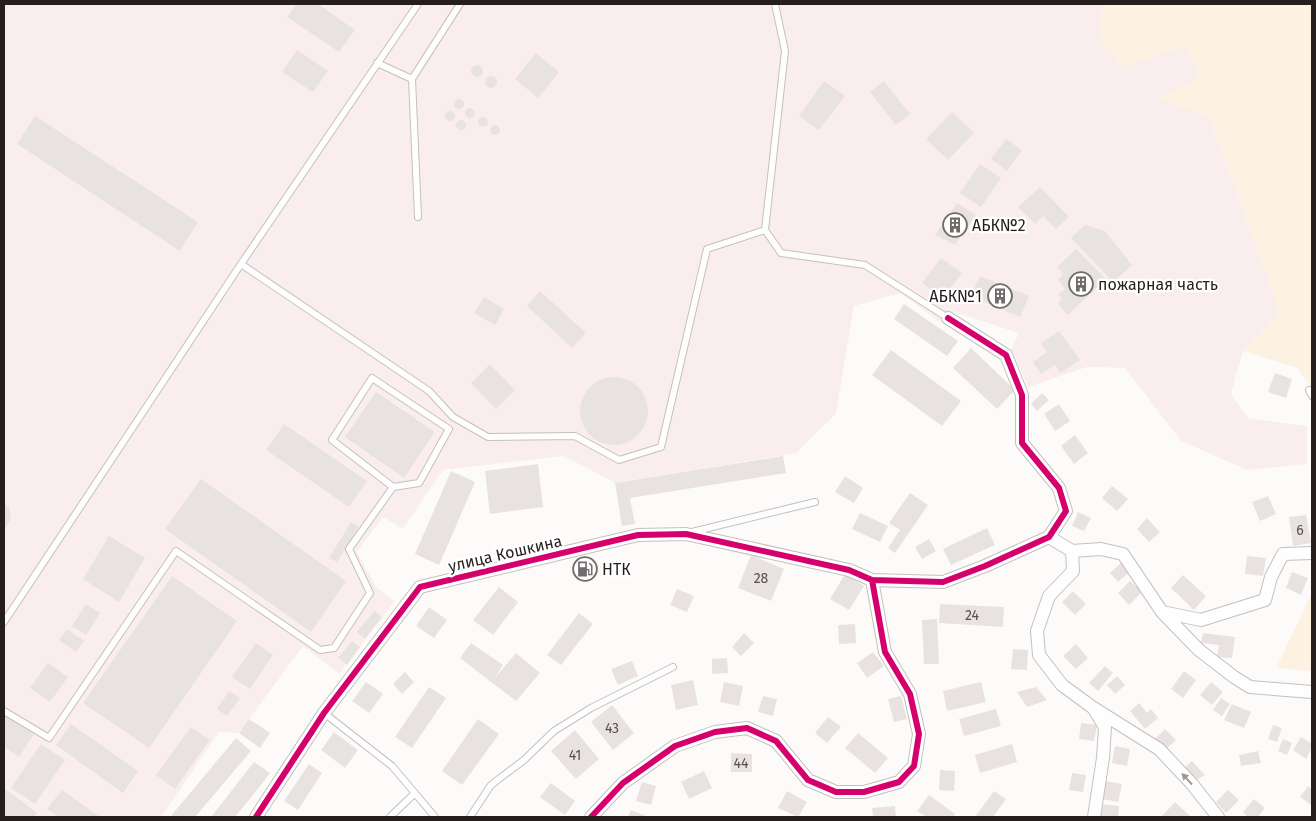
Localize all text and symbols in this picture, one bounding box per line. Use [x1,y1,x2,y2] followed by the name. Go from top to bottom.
[942,212,968,238] building icon: АБК№2
[972,216,1026,235] place label: АБК№2
[1068,271,1094,297] building icon: пожарная часть
[1098,275,1218,294] place label: пожарная часть
[987,283,1013,309] building icon: АБК№1
[929,287,982,306] place label: АБК№1
[1296,522,1304,539] house number: 6
[446,531,564,576] street label: улица Кошкина
[572,556,598,582] fuel station icon: НТК
[602,560,631,579] place label: НТК
[754,570,769,587] house number: 28
[965,607,980,624] house number: 24
[605,720,619,737] house number: 43
[569,747,581,764] house number: 41
[734,755,749,772] house number: 44
[1181,774,1193,786] one-way arrow

